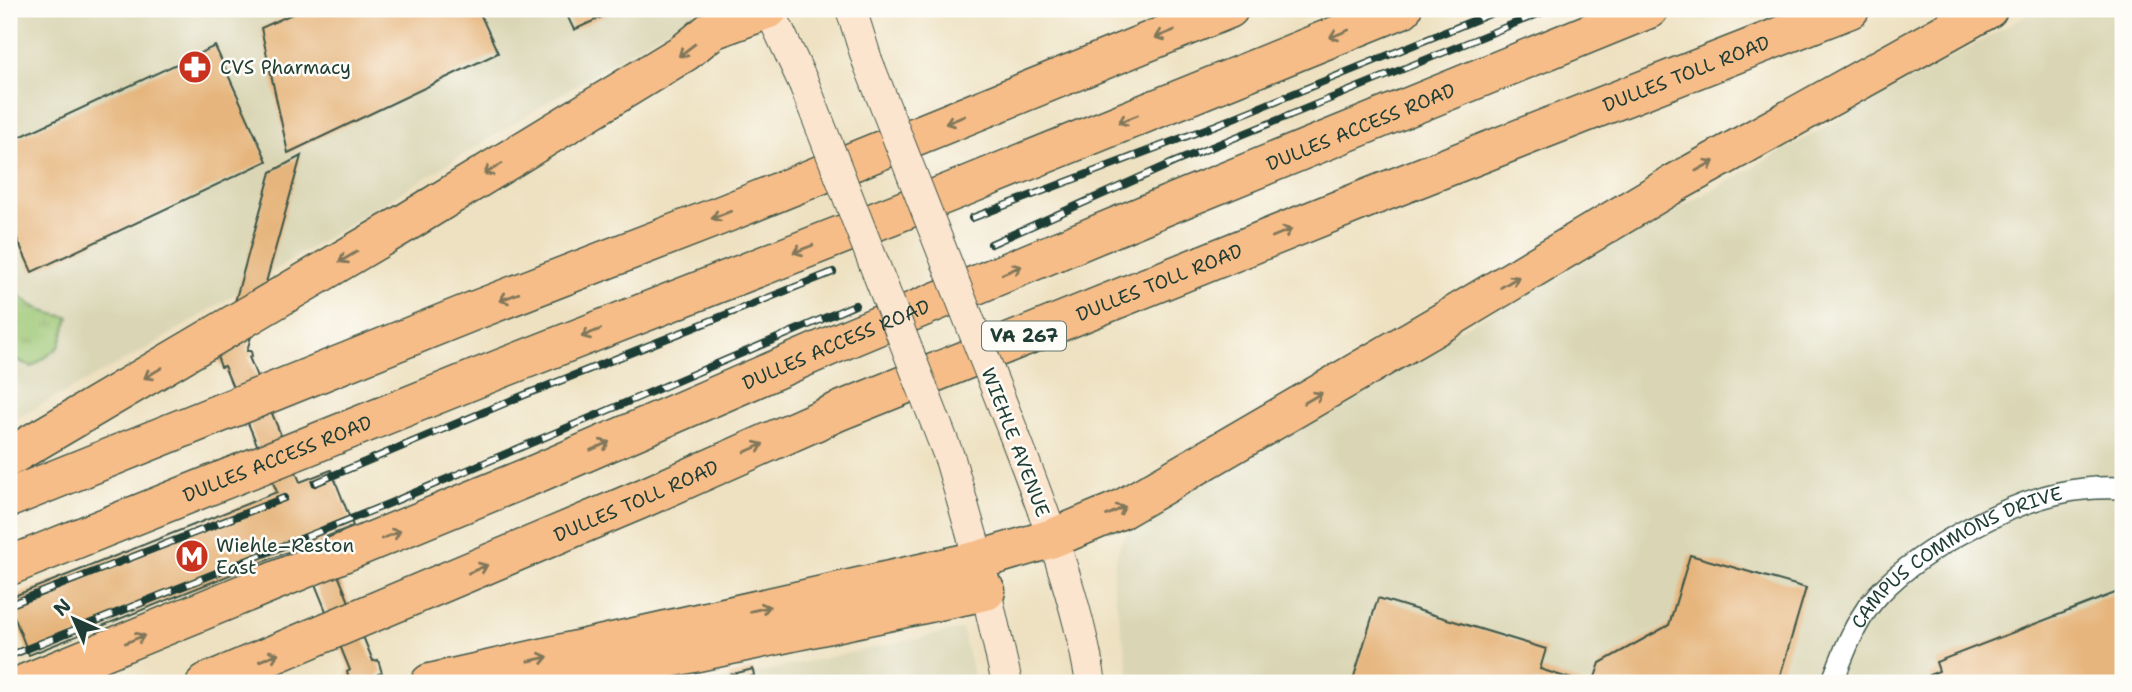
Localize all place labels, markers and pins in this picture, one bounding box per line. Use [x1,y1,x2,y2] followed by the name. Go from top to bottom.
[176,48,214,86] pharmacy icon: CVS Pharmacy
[220,55,351,80] place label: CVS Pharmacy
[216,533,354,580] place label: Wiehle–Reston East
[173,537,211,575] metro station icon: Wiehle–Reston East

